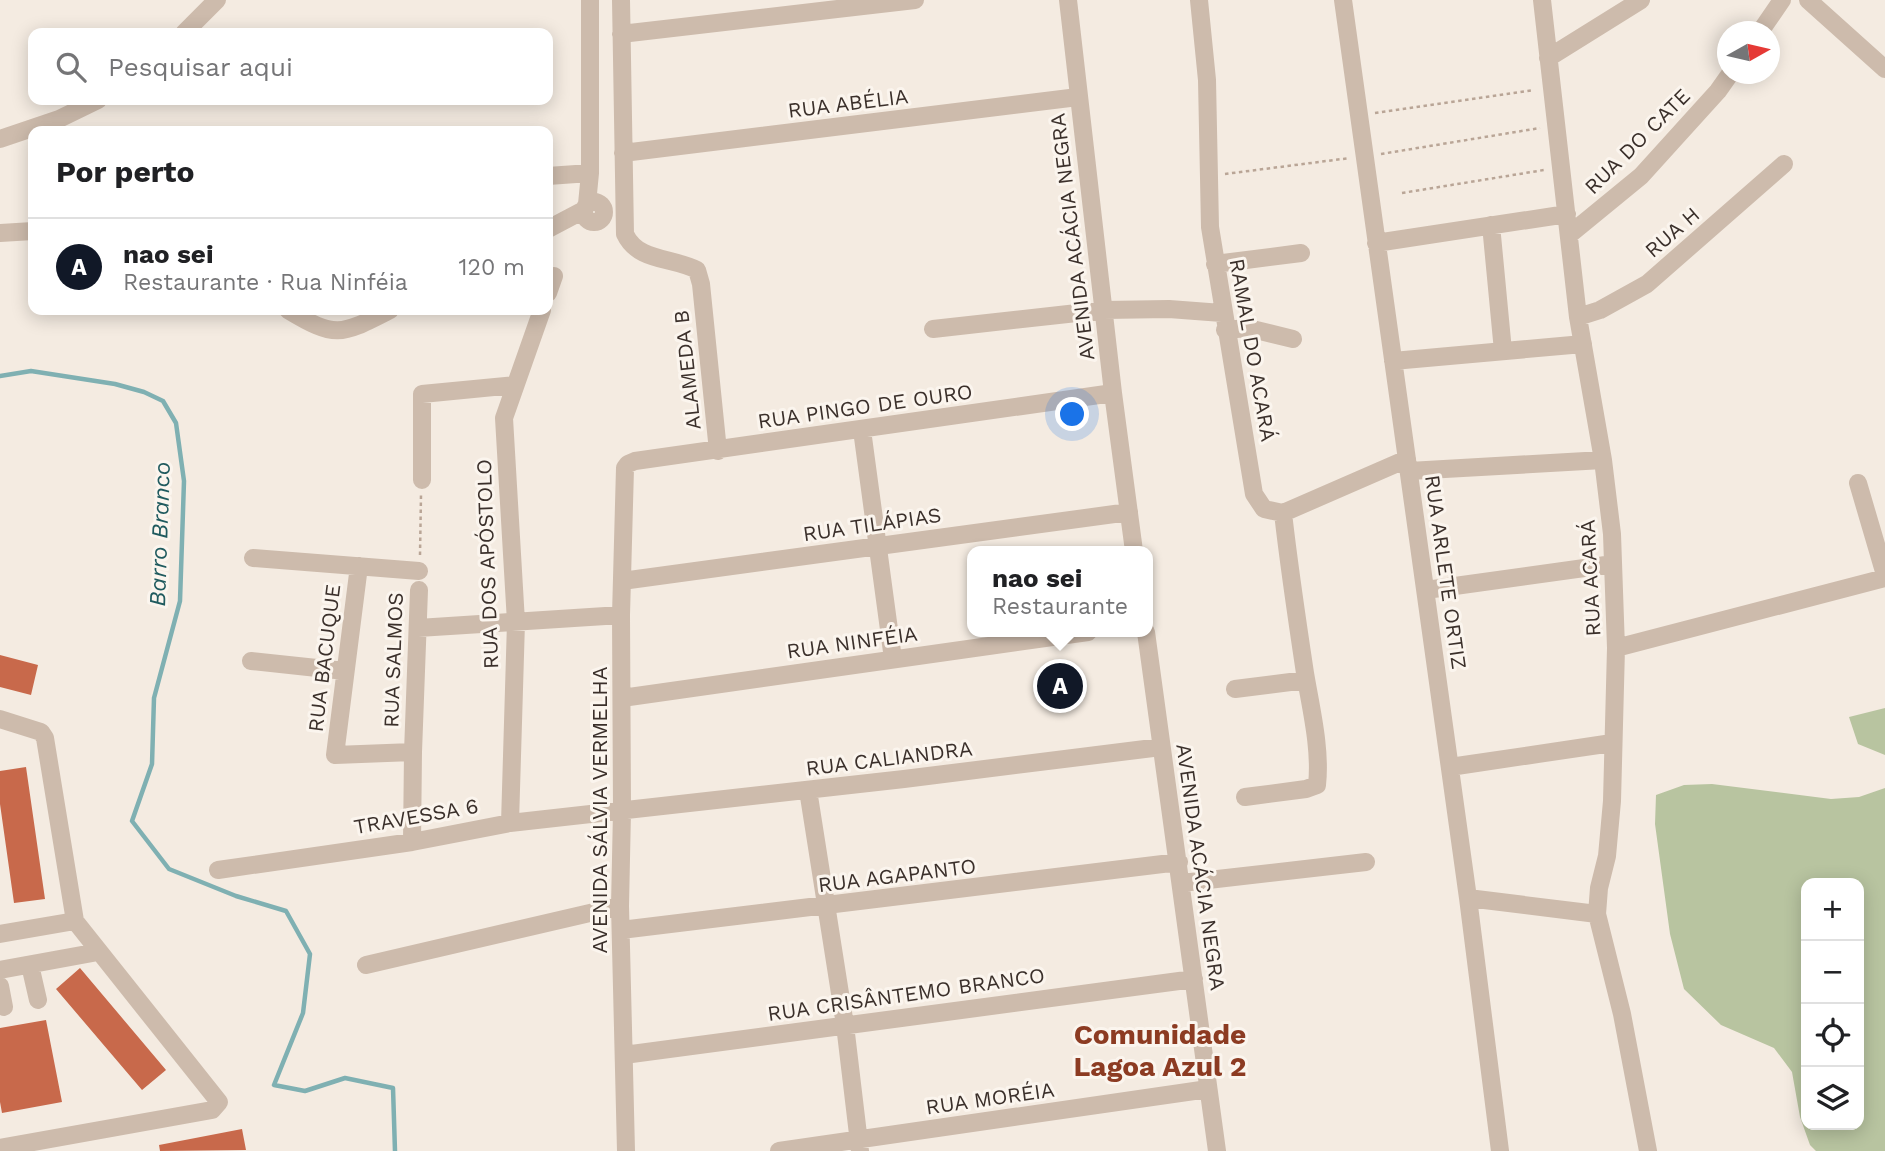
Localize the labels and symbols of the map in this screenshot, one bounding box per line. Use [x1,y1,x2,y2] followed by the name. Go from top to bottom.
[1717,21,1780,84] north arrow
[786,83,910,123] street label: RUA ABÉLIA
[1579,83,1695,199] street label: RUA DO CATE
[1044,112,1100,362] street label: AVENIDA ACÁCIA NEGRA
[1640,202,1704,262] street label: RUA H
[1225,257,1281,444] street label: RAMAL DO ACARÁ
[668,309,706,431] street label: ALAMEDA B
[756,379,974,433] street label: RUA PINGO DE OURO
[1055,397,1089,431] your location
[471,459,503,669] street label: RUA DOS APÓSTOLO
[144,461,176,607] water label: Barro Branco
[1420,473,1472,671] street label: RUA ARLETE ORTIZ
[801,502,943,546] street label: RUA TILÁPIAS
[1574,519,1606,637] street label: RUA ACARÁ
[303,583,345,733] street label: RUA BACUQUE
[378,592,408,728] street label: RUA SALMOS
[785,620,919,664] street label: RUA NINFÉIA
[1037,660,1083,712] pin: A
[587,666,612,954] street label: AVENIDA SÁLVIA VERMELHA
[804,735,974,781] street label: RUA CALIANDRA
[1171,742,1231,992] street label: AVENIDA ACÁCIA NEGRA
[352,793,480,839] street label: TRAVESSA 6
[816,853,978,897] street label: RUA AGAPANTO
[766,962,1046,1026] street label: RUA CRISÂNTEMO BRANCO
[1073,1018,1247,1083] district label: Comunidade Lagoa Azul 2
[924,1077,1056,1119] street label: RUA MORÉIA

